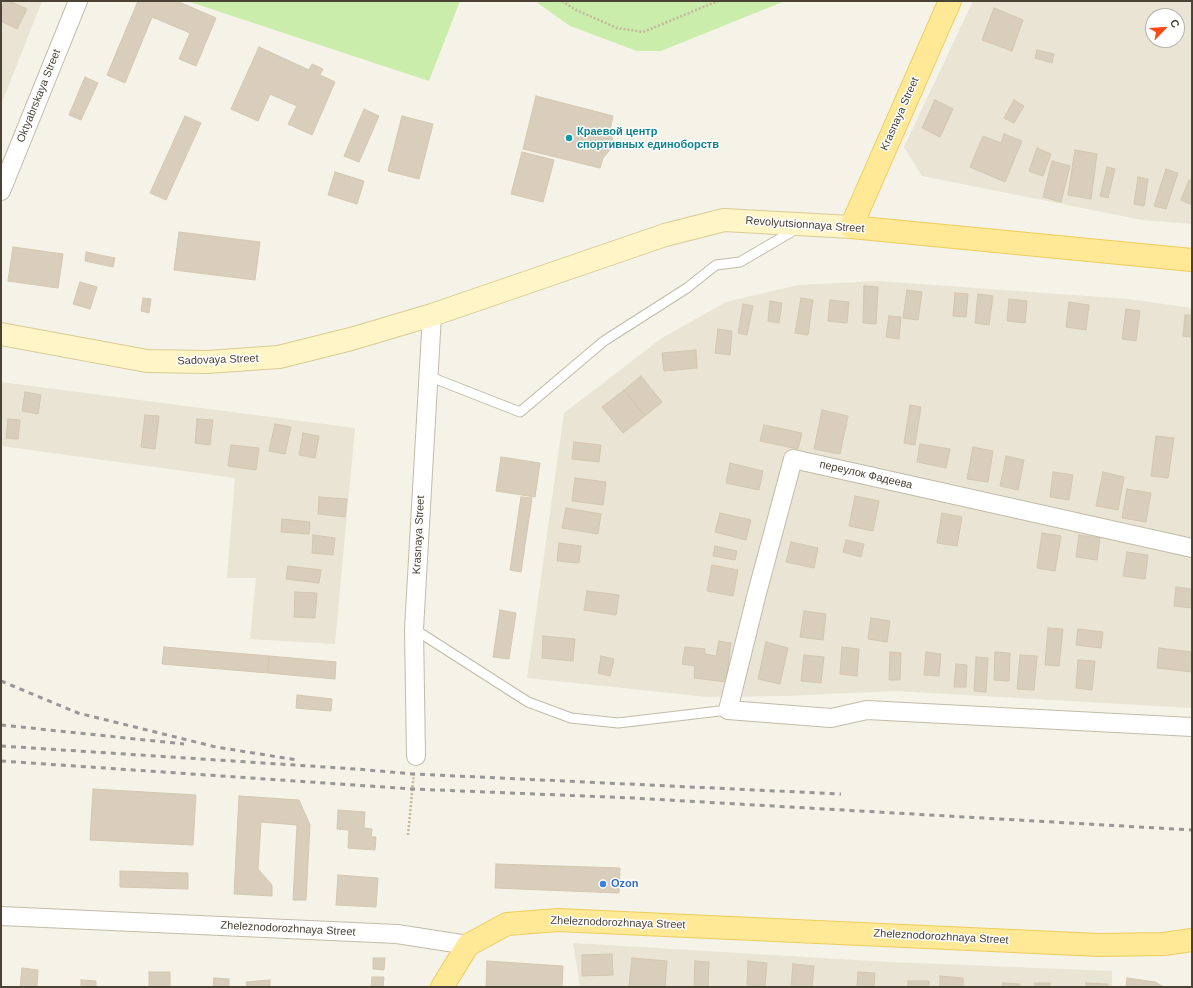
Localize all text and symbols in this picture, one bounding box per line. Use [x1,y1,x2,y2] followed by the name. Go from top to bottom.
[1145,8,1185,48] north arrow
[1168,17,1182,29] text: С
[14,47,64,145] street label: Oktyabrskaya Street
[878,75,922,153] street label: Krasnaya Street
[577,125,719,151] place label: Краевой центр спортивных единоборств
[564,133,574,143] marker: Краевой центр спортивных единоборств
[745,214,865,236] street label: Revolyutsionnaya Street
[177,352,259,368] street label: Sadovaya Street
[818,458,914,492] street label: переулок Фадеева
[410,495,428,575] street label: Krasnaya Street
[611,877,638,891] place label: Ozon
[598,879,608,889] marker: Ozon
[550,914,686,932] street label: Zheleznodorozhnaya Street
[220,919,356,939] street label: Zheleznodorozhnaya Street
[873,927,1009,947] street label: Zheleznodorozhnaya Street

